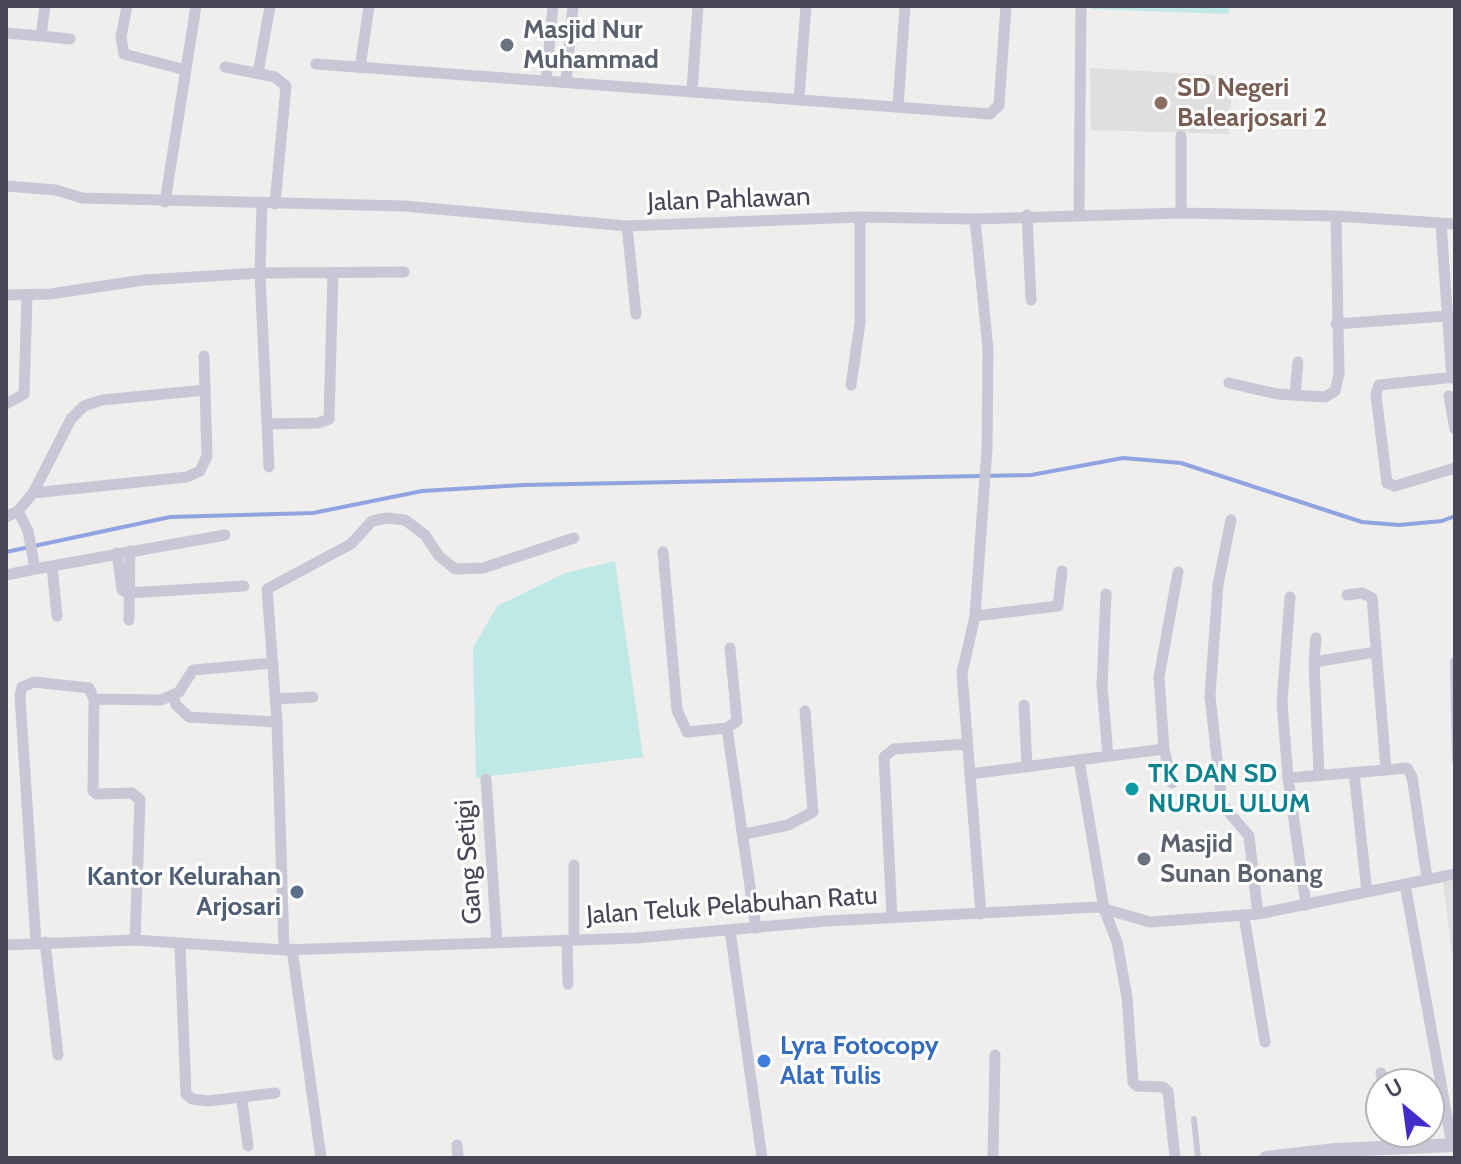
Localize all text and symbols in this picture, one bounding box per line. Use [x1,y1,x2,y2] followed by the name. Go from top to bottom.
[523,14,659,76] place label: Masjid Nur Muhammad
[498,36,516,54] marker: Masjid Nur Muhammad
[1177,72,1327,134] place label: SD Negeri Balearjosari 2
[1152,94,1170,112] marker: SD Negeri Balearjosari 2
[647,182,811,218] street label: Jalan Pahlawan
[1148,758,1310,820] place label: TK DAN SD NURUL ULUM
[1123,780,1141,798] marker: TK DAN SD NURUL ULUM
[449,799,489,925] street label: Gang Setigi
[1160,828,1323,890] place label: Masjid Sunan Bonang
[1135,850,1153,868] marker: Masjid Sunan Bonang
[87,861,281,922] place label: Kantor Kelurahan Arjosari
[585,880,879,932] street label: Jalan Teluk Pelabuhan Ratu
[288,883,306,901] marker: Kantor Kelurahan Arjosari
[780,1030,939,1092] place label: Lyra Fotocopy Alat Tulis
[755,1052,773,1070] marker: Lyra Fotocopy Alat Tulis
[1365,1068,1445,1148] north arrow
[1381,1073,1408,1104] text: U

